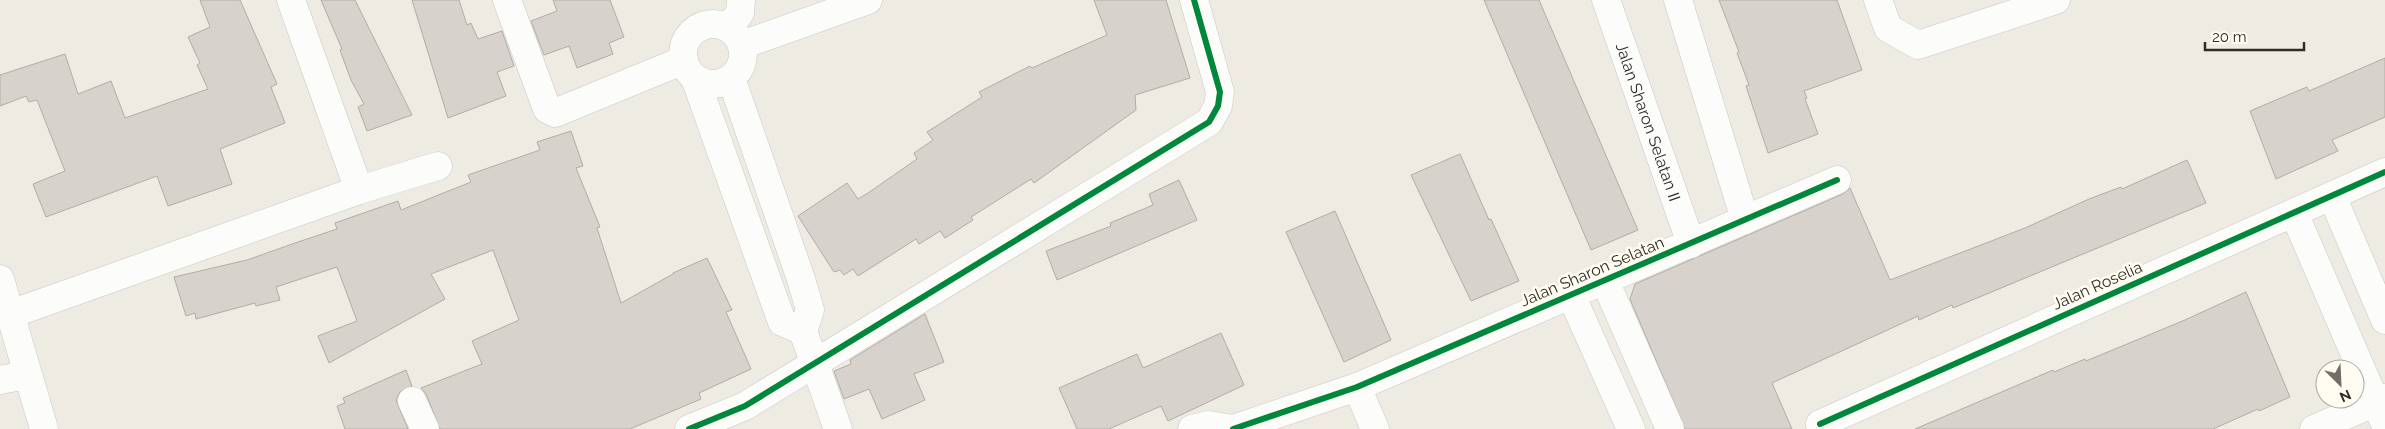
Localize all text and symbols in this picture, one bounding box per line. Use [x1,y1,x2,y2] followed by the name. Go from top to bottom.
[2205,20,2304,52] scale bar
[2212,28,2247,46] text: 20 m
[1612,40,1684,204] street label: Jalan Sharon Selatan II
[1517,233,1667,310] street label: Jalan Sharon Selatan
[2049,257,2145,314] street label: Jalan Roselia
[2315,359,2365,409] north arrow
[2337,386,2353,405] text: N

